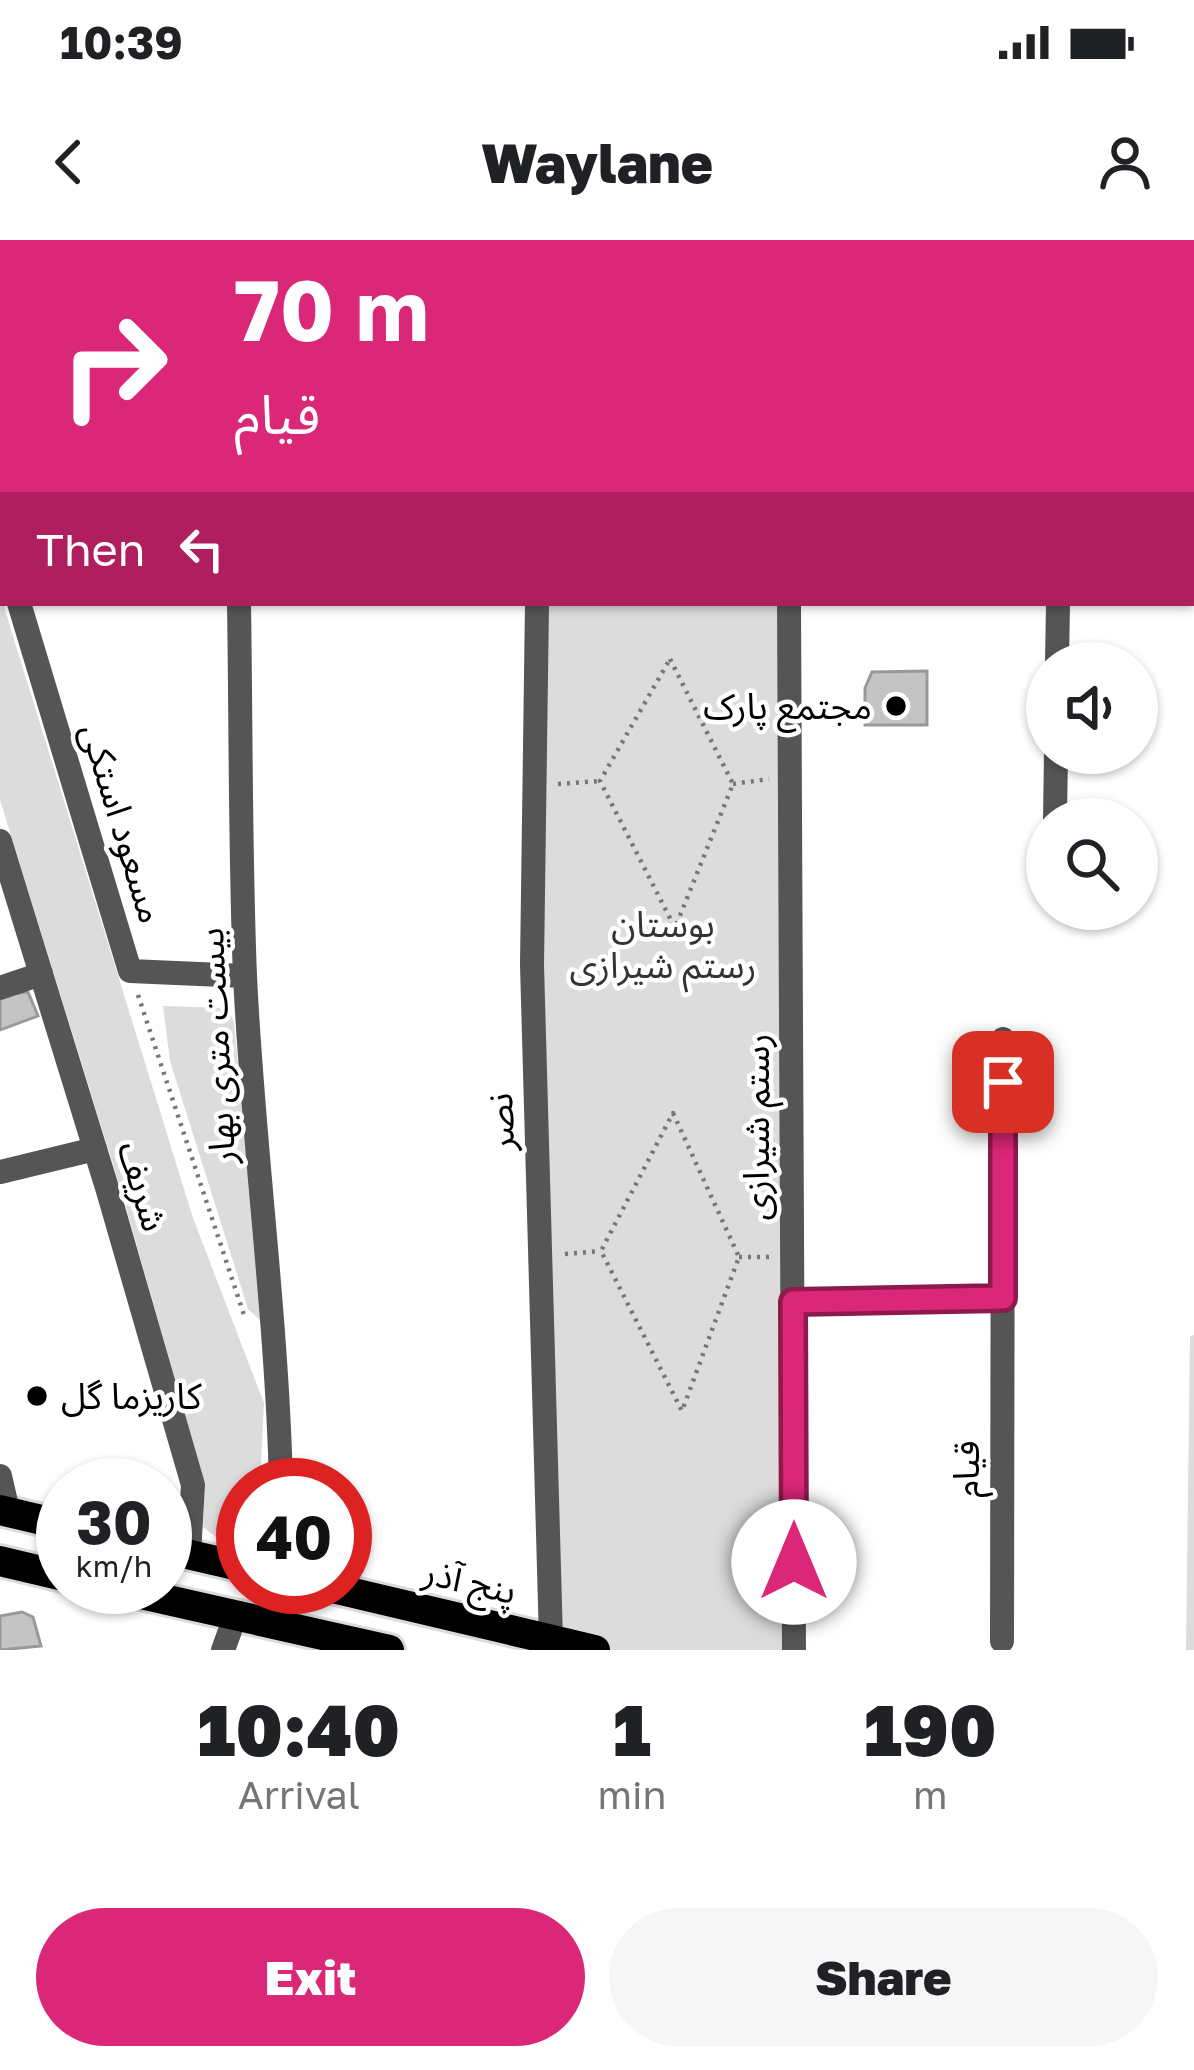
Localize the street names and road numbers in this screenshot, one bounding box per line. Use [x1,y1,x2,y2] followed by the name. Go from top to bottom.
[72,718,174,928] street label: مسعود استکی
[188,927,244,1166] street label: بیست متری بهار
[734,1033,784,1221] street label: رستم شیرازی
[477,1092,523,1153] street label: نصر
[109,1136,177,1236] street label: شریف
[944,1440,994,1498] street label: قیام
[417,1549,521,1618] street label: پنج آذر

